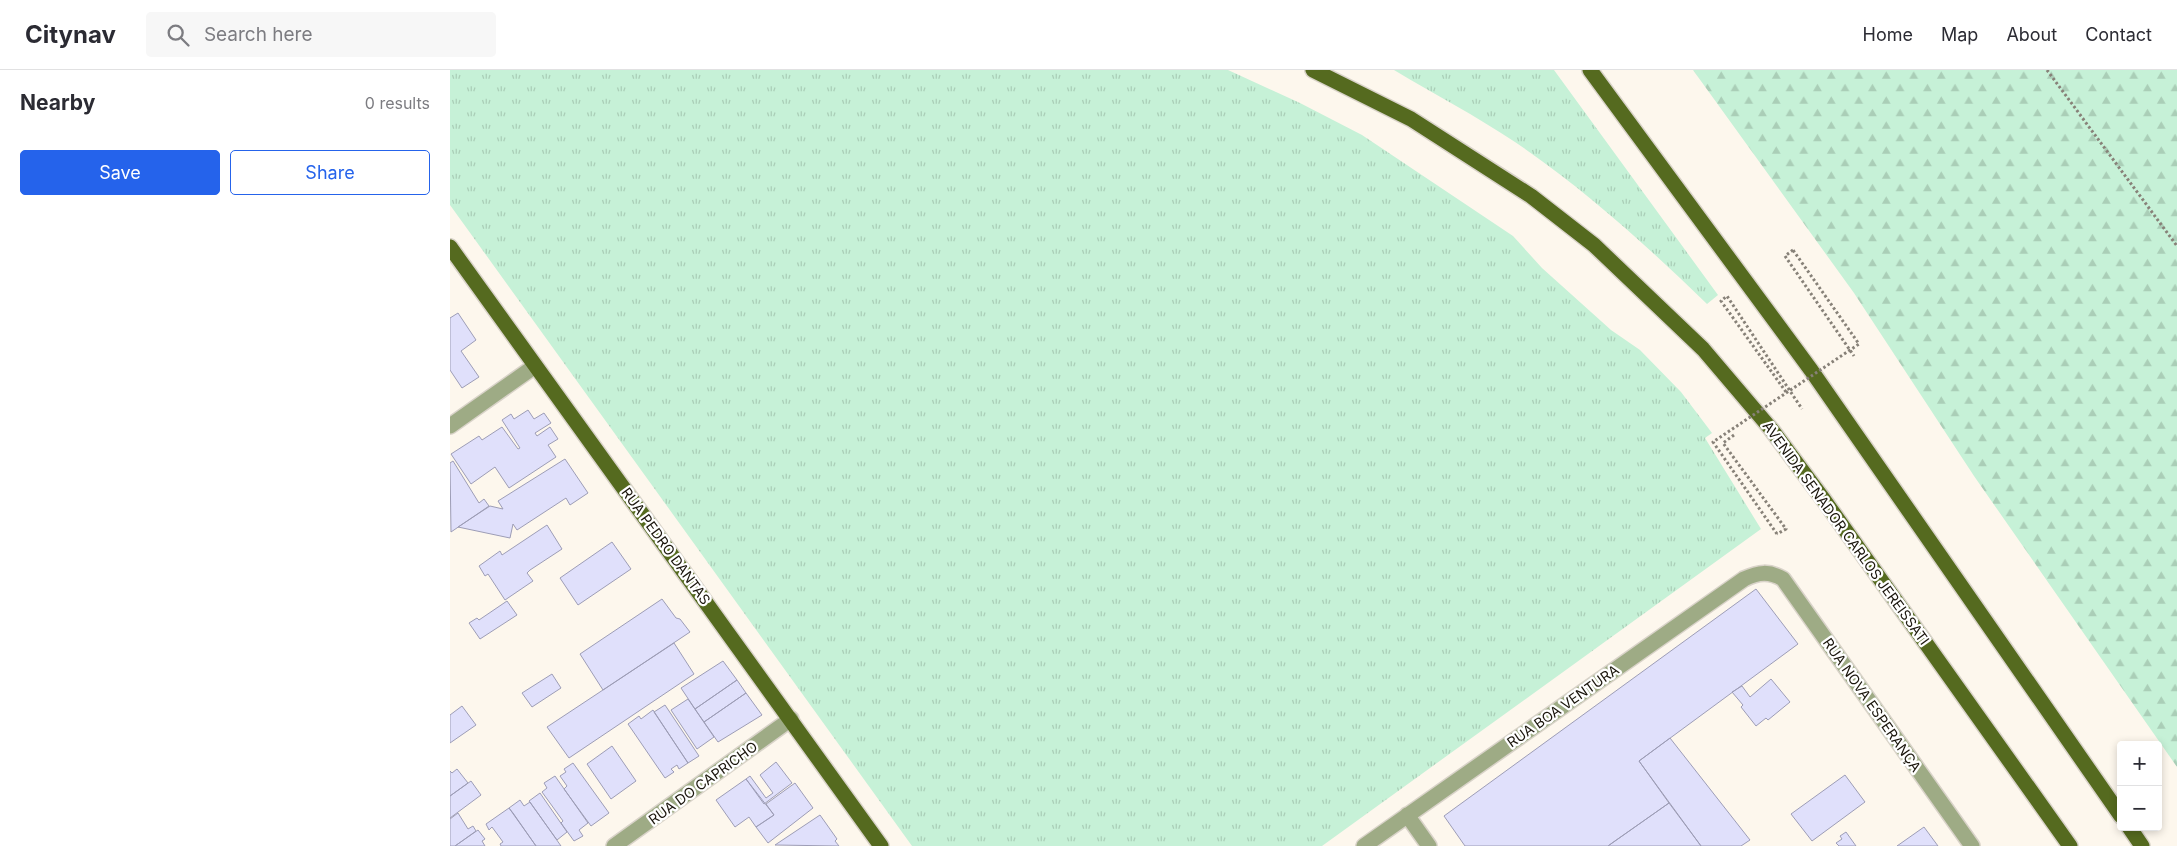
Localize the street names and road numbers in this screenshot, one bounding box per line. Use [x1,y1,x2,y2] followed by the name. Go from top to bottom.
[1760,418,1933,648] street label: AVENIDA SENADOR CARLOS JEREISSATI
[618,484,714,607] street label: RUA PEDRO DANTAS
[1820,635,1925,775] street label: RUA NOVA ESPERANÇA
[1504,660,1622,751] street label: RUA BOA VENTURA
[645,737,760,828] street label: RUA DO CAPRICHO

